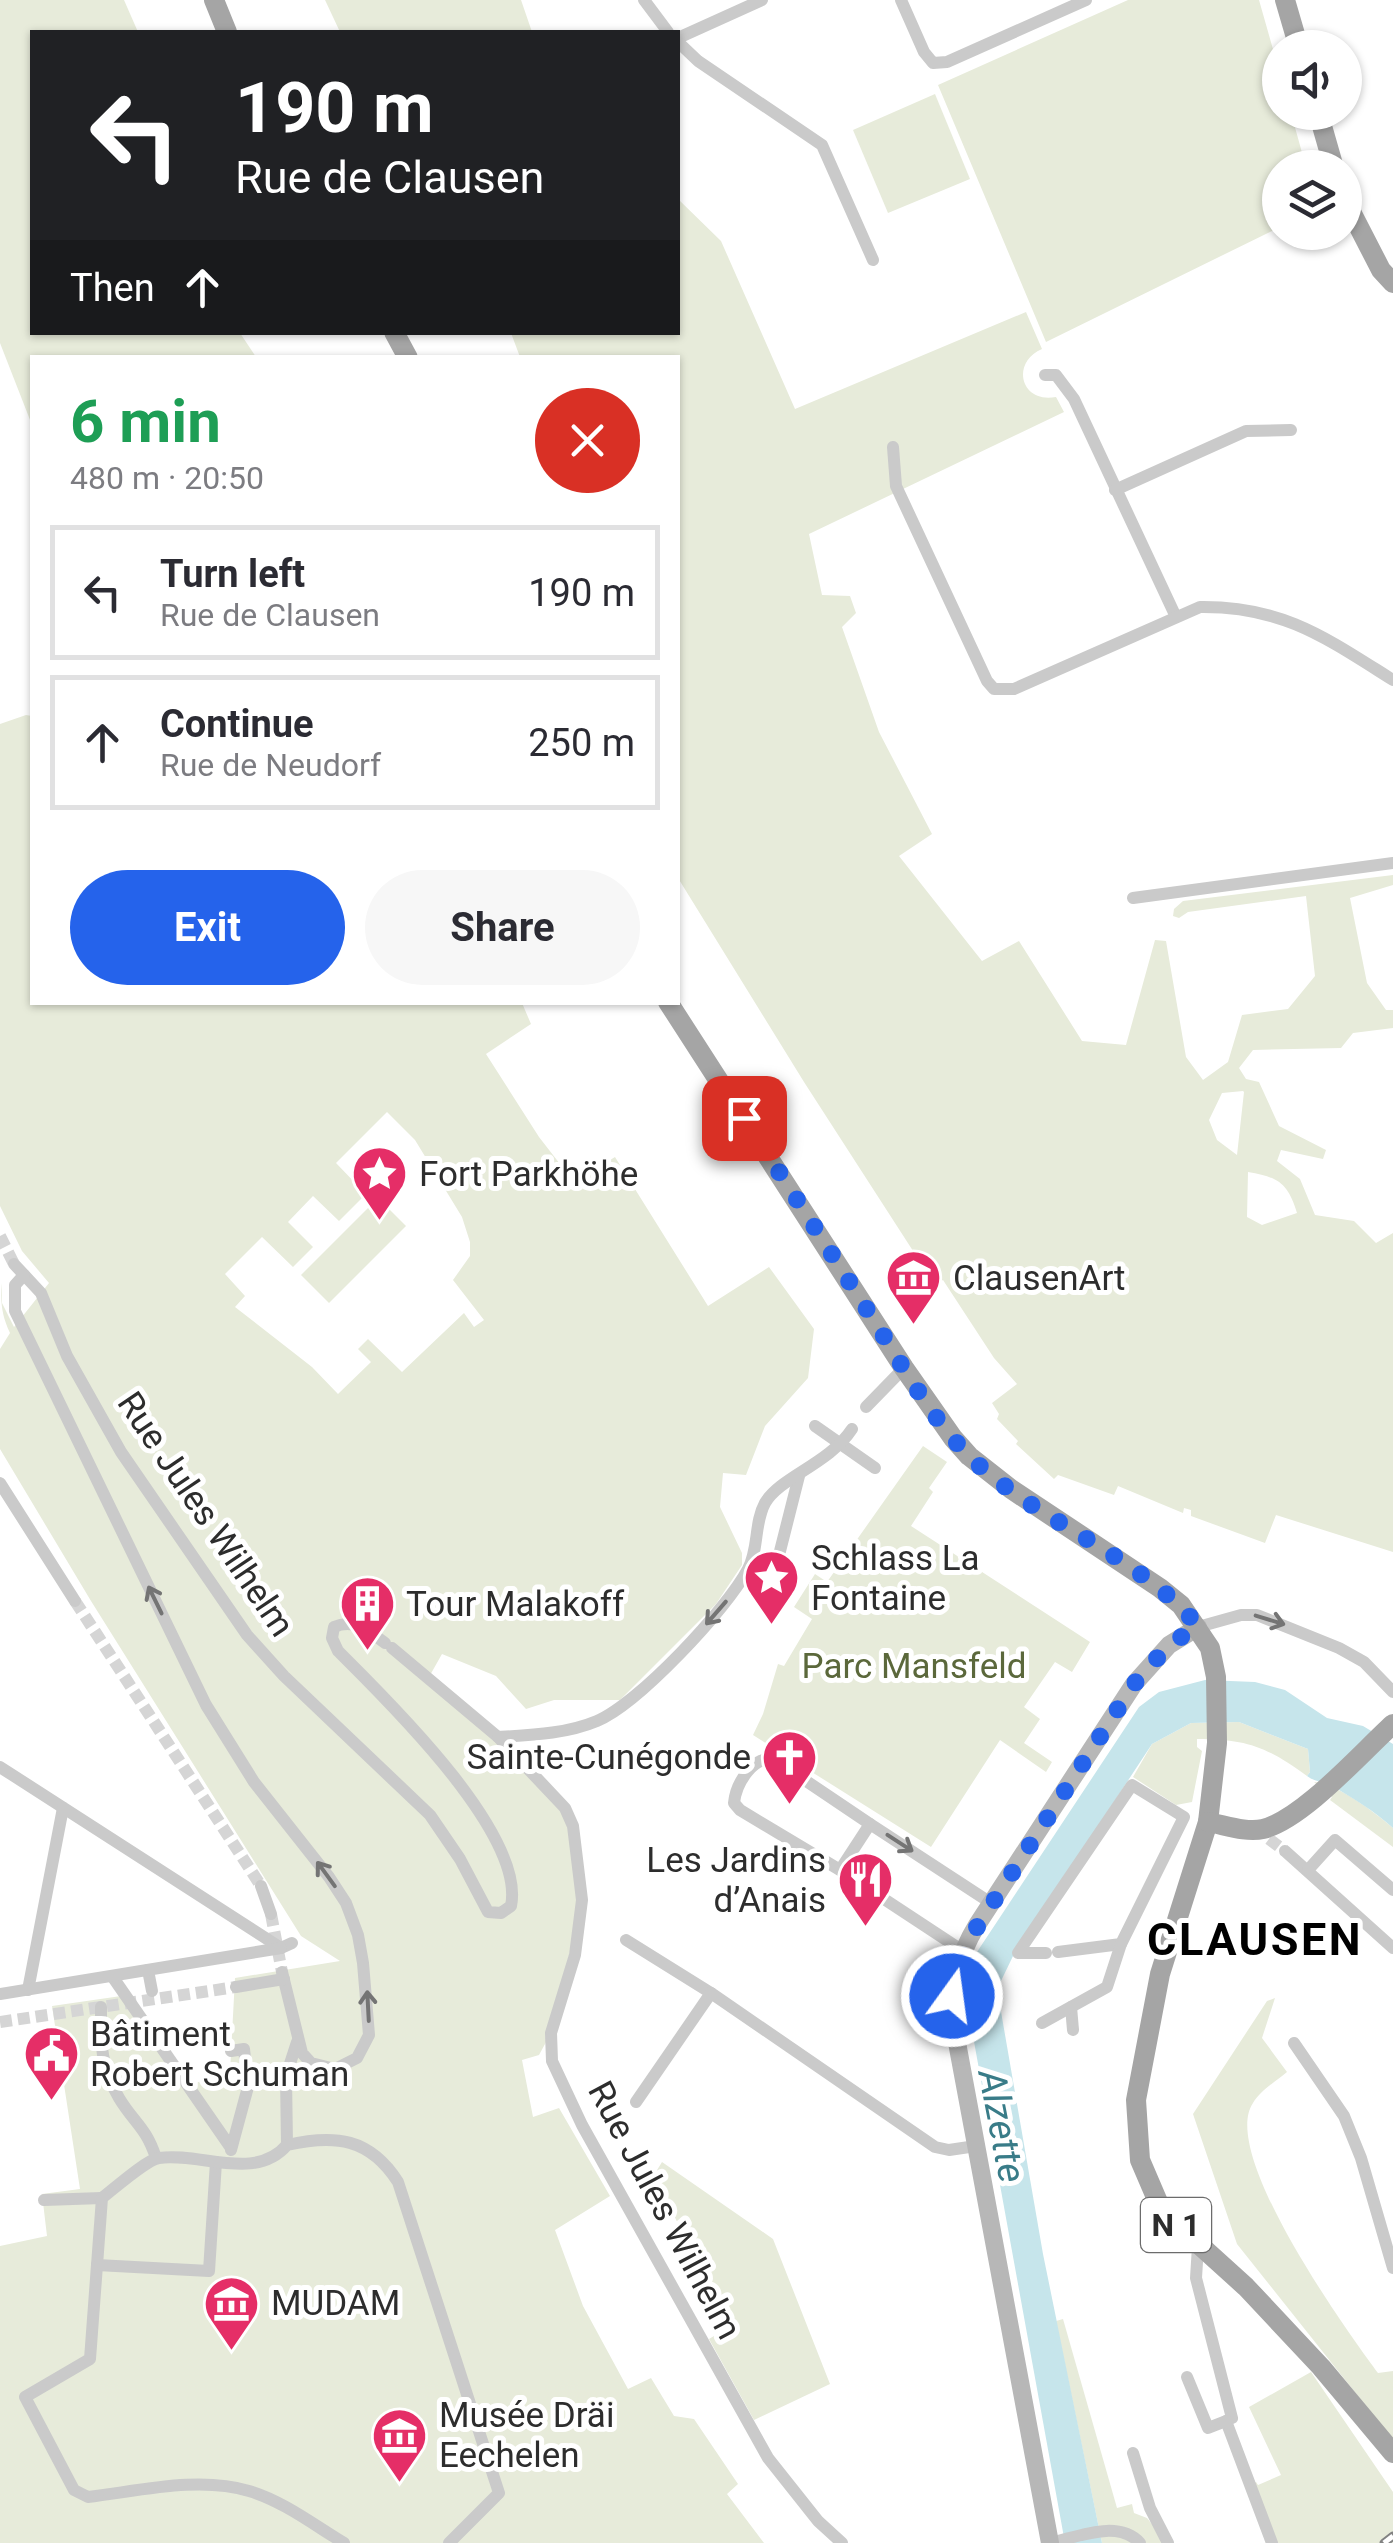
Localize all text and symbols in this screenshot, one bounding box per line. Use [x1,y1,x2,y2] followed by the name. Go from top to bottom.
[1262,30,1362,250] map controls
[1262,30,1362,130] button: sound
[235,67,434,149] text: 190 m
[70,70,200,200] icon: left
[1262,150,1362,250] button: layers
[235,151,544,204] text: Rue de Clausen
[175,260,230,315] icon: ahead
[70,266,155,310] text: Then
[70,386,221,457] text: 6 min
[535,388,640,493] button: close
[70,459,264,497] text: 480 m · 20:50
[160,552,305,596] text: Turn left
[75,565,130,620] icon: left
[528,571,635,615] text: 190 m
[160,596,380,634] text: Rue de Clausen
[160,702,314,746] text: Continue
[75,715,130,770] icon: ahead
[528,721,635,765] text: 250 m
[160,746,381,784] text: Rue de Neudorf
[70,870,345,985] button: Exit
[365,870,640,985] button: Share
[702,1076,787,1161] pin
[717,1091,772,1146] icon: arrive
[350,1144,410,1223] place icon: Fort Parkhöhe
[419,1154,638,1195] place label: Fort Parkhöhe
[884,1248,944,1327] museum icon: ClausenArt
[953,1258,1126,1299] place label: ClausenArt
[109,1384,302,1644] street label: Rue Jules Wilhelm
[811,1538,980,1619] place label: Schlass La Fontaine
[742,1548,802,1627] place icon: Schlass La Fontaine
[337,1574,397,1653] building icon: Tour Malakoff
[406,1584,625,1625] place label: Tour Malakoff
[144,1586,163,1616] one-way arrow
[705,1599,727,1625] one-way arrow
[1254,1613,1285,1631] one-way arrow
[801,1646,1027,1687] park label: Parc Mansfeld
[760,1727,820,1806] church icon: Sainte-Cunégonde
[466,1737,751,1778] place label: Sainte-Cunégonde
[885,1833,914,1854] one-way arrow
[646,1840,826,1921] place label: Les Jardins d’Anais
[835,1850,895,1929] restaurant icon: Les Jardins d’Anais
[316,1861,337,1888] one-way arrow
[1147,1913,1363,1966] district label: CLAUSEN
[900,1944,1004,2048] position arrow
[358,1990,377,2022] one-way arrow
[90,2014,349,2095] place label: Bâtiment Robert Schuman
[21,2024,81,2103] public building icon: Bâtiment Robert Schuman
[969,2064,1034,2186] water label: Alzette
[579,2075,750,2346] street label: Rue Jules Wilhelm
[1141,2198,1211,2252] road number: N 1
[202,2273,262,2352] museum icon: MUDAM
[271,2283,400,2324] place label: MUDAM
[439,2395,614,2476] place label: Musée Dräi Eechelen
[370,2405,430,2484] museum icon: Musée Dräi Eechelen

